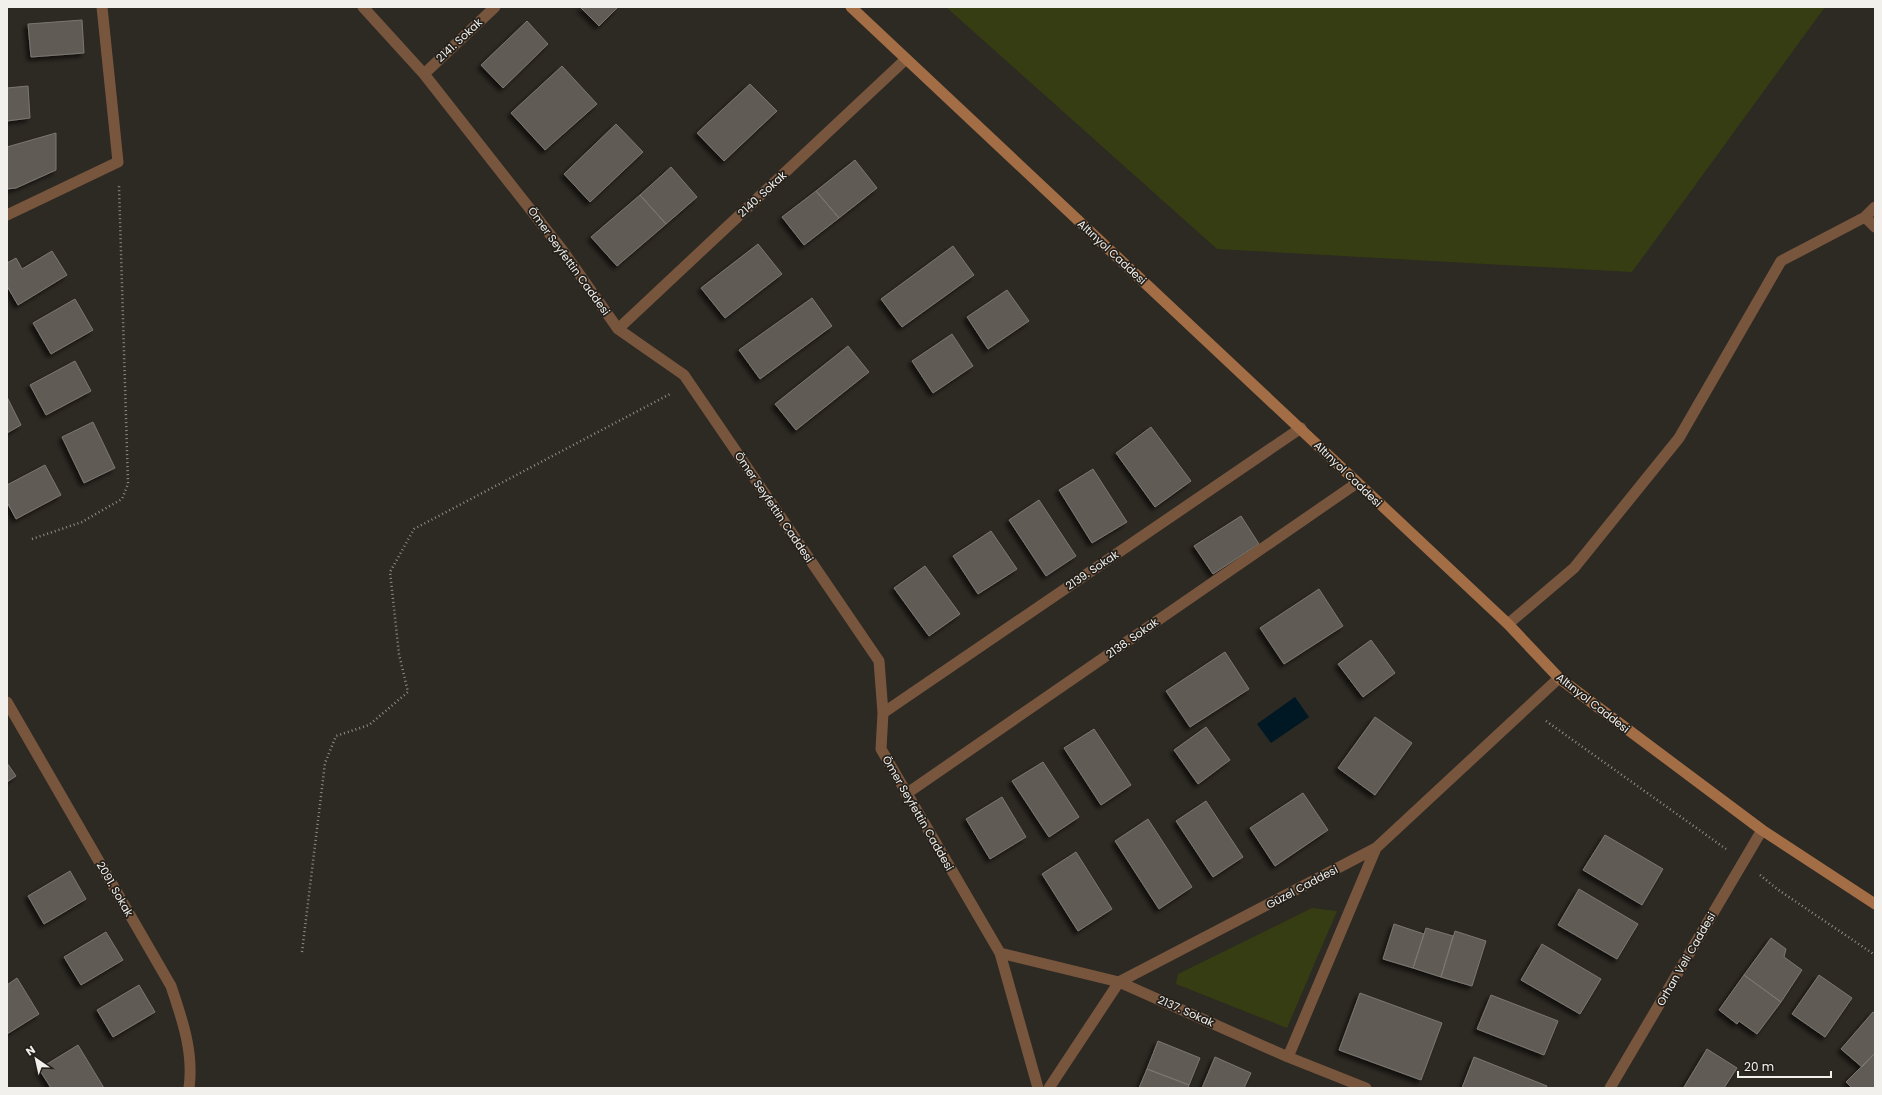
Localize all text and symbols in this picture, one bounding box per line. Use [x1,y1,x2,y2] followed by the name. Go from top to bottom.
[432,14,486,66] street label: 2141. Sokak
[734,167,790,221] street label: 2140. Sokak
[524,204,614,319] street label: Ömer Seyfettin Caddesi
[1074,216,1150,288] street label: Altınyol Caddesi
[1310,437,1386,511] street label: Altınyol Caddesi
[731,448,817,566] street label: Ömer Seyfettin Caddesi
[1062,546,1122,594] street label: 2139. Sokak
[1103,614,1162,662] street label: 2138. Sokak
[1553,669,1633,737] street label: Altınyol Caddesi
[878,752,958,874] street label: Ömer Seyfettin Caddesi
[93,858,137,920] street label: 2091. Sokak
[1263,861,1341,913] street label: Güzel Caddesi
[1653,909,1720,1009] street label: Orhan Veli Caddesi
[1155,992,1217,1031] street label: 2137. Sokak
[16,1039,56,1079] north arrow
[23,1042,38,1060] text: N
[1738,1053,1831,1079] scale bar
[1744,1058,1774,1075] text: 20 m

